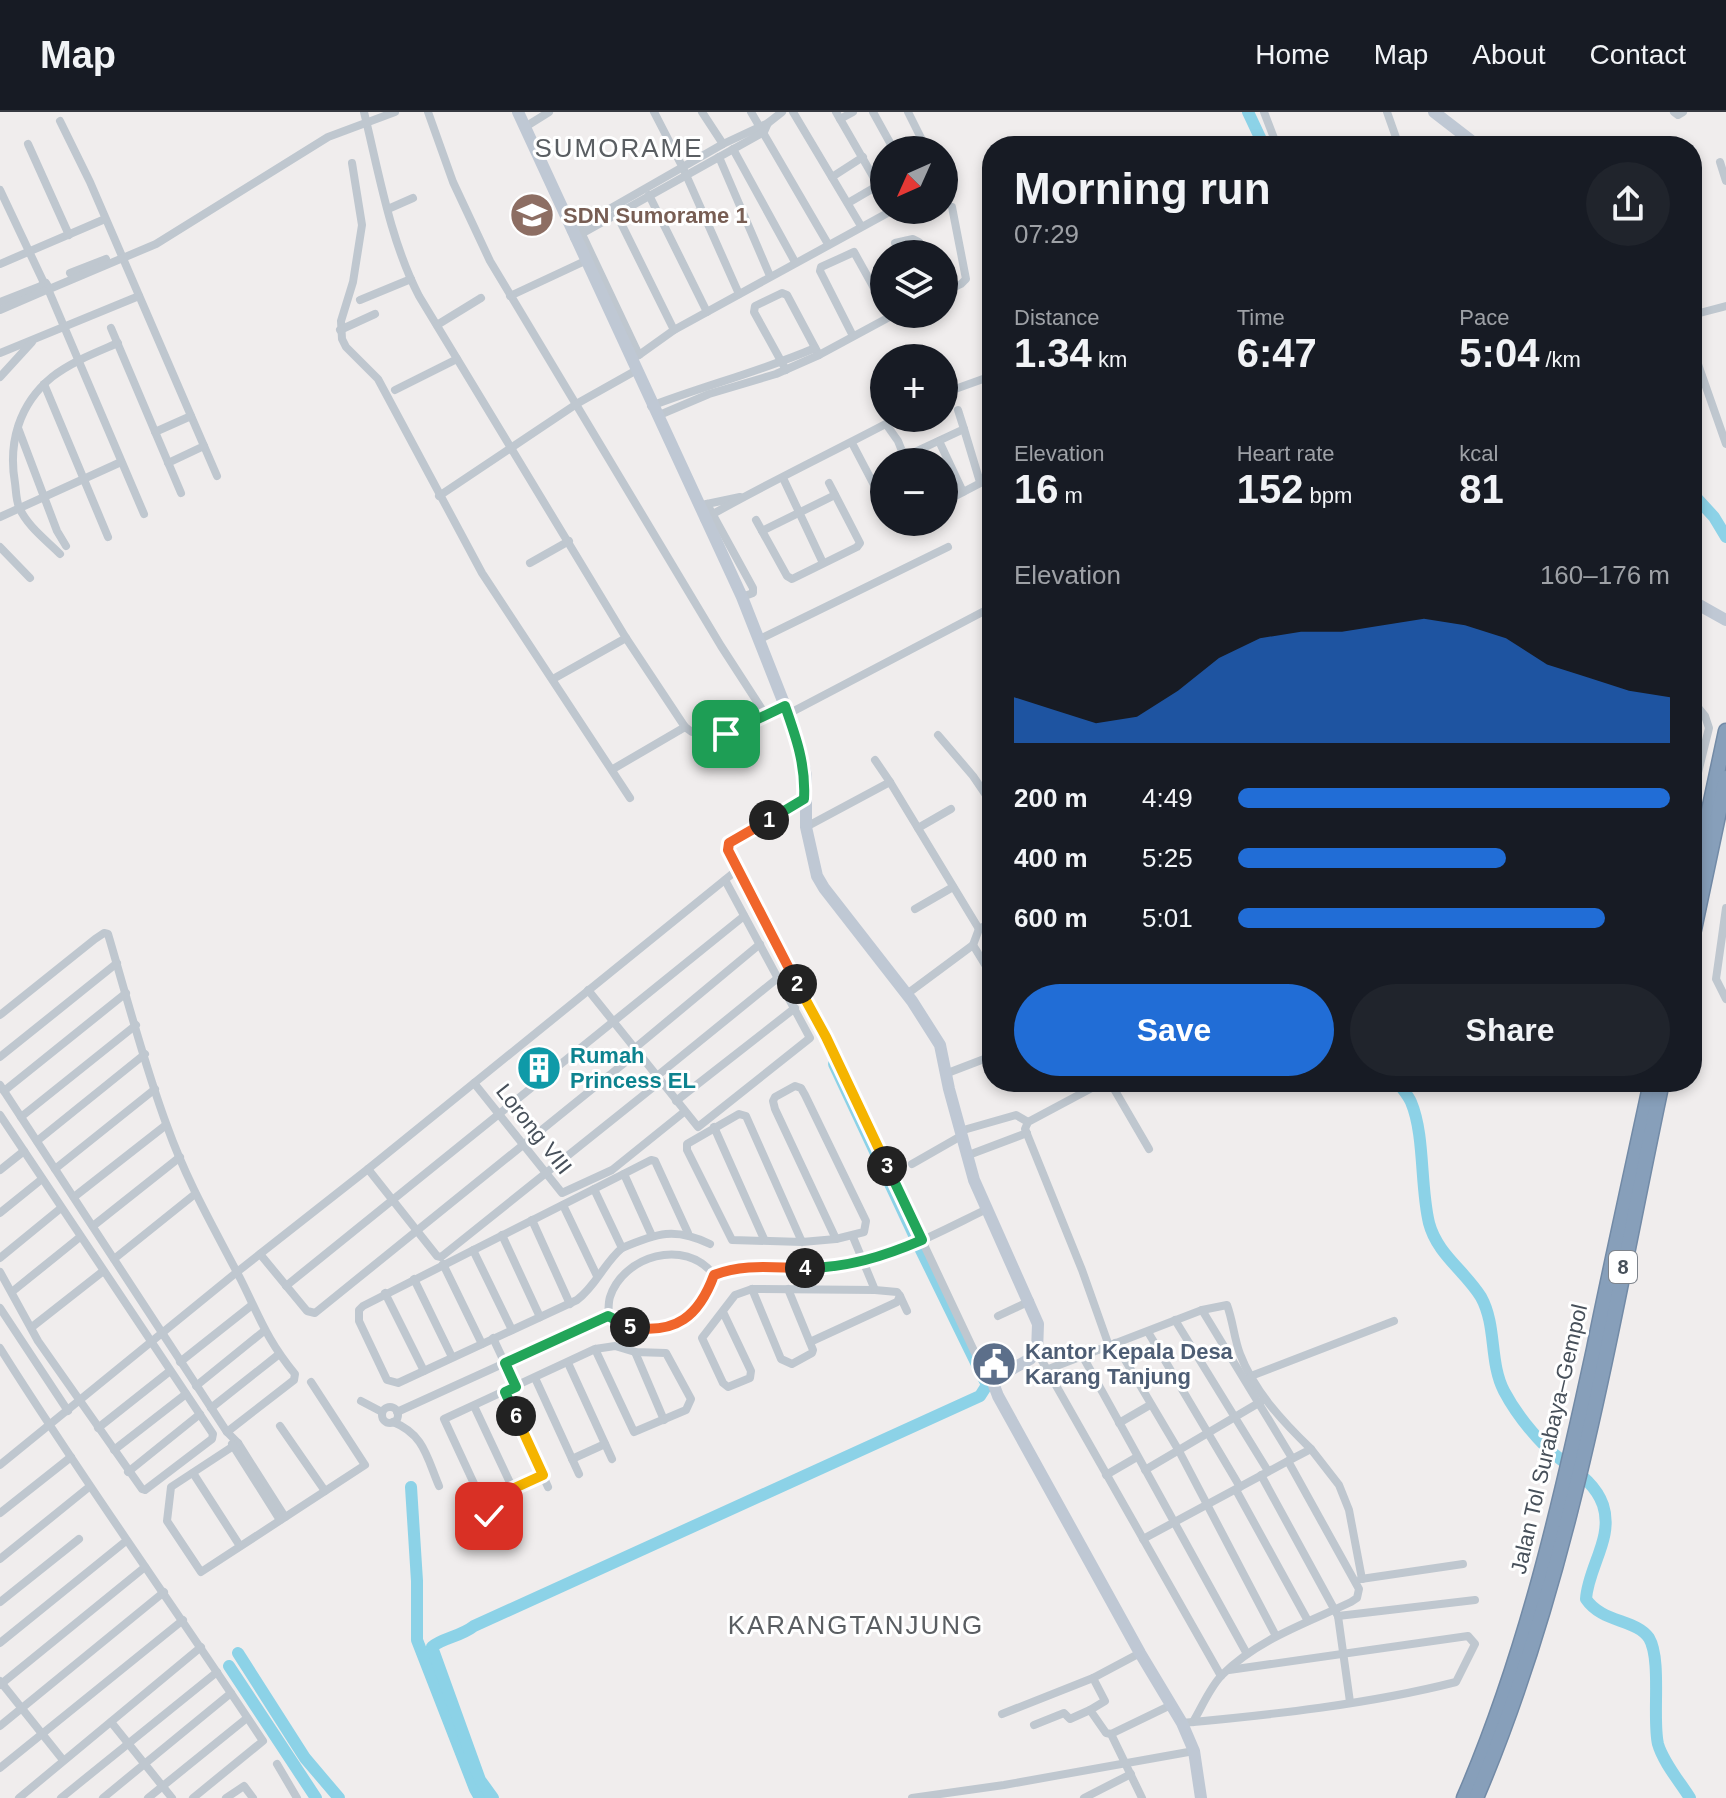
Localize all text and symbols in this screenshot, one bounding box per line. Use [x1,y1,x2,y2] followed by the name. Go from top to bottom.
[40,34,116,76] text: Map
[1255,39,1330,70] text: Home
[1374,39,1428,70] text: Map
[1472,39,1546,70] text: About
[1590,39,1686,70] text: Contact
[534,133,704,163] district label: SUMORAME
[870,136,958,224] north arrow
[870,136,958,536] map controls
[1586,162,1670,246] button: share
[1014,164,1271,213] text: Morning run
[508,191,556,239] school or university icon: SDN Sumorame 1
[563,203,748,228] place label: SDN Sumorame 1
[1014,219,1079,249] text: 07:29
[870,240,958,328] button: layers
[1014,305,1100,330] text: Distance
[1237,305,1285,330] text: Time
[1459,305,1509,330] text: Pace
[1014,331,1092,375] text: 1.34
[1237,331,1317,375] text: 6:47
[1459,331,1539,375] text: 5:04
[870,344,958,432] button: +
[1092,347,1127,372] text: km
[1539,347,1581,372] text: /km
[1014,441,1105,466] text: Elevation
[1237,441,1334,466] text: Heart rate
[1459,441,1498,466] text: kcal
[870,448,958,536] button: −
[1014,467,1059,511] text: 16
[1237,467,1303,511] text: 152
[1459,467,1504,511] text: 81
[1059,483,1083,508] text: m
[1303,483,1352,508] text: bpm
[1014,560,1121,590] text: Elevation
[1540,560,1670,590] text: 160–176 m
[692,700,760,768] pin
[704,712,748,756] icon: arrive
[1014,783,1088,813] text: 200 m
[1142,783,1193,813] text: 4:49
[749,800,789,840] pin: 1
[763,807,775,832] text: 1
[1014,843,1088,873] text: 400 m
[1142,843,1193,873] text: 5:25
[1014,903,1088,933] text: 600 m
[1142,903,1193,933] text: 5:01
[777,964,817,1004] pin: 2
[791,971,803,996] text: 2
[1014,984,1334,1076] button: Save
[1350,984,1670,1076] button: Share
[570,1043,696,1093] place label: Rumah Princess EL
[515,1044,563,1092] building icon: Rumah Princess EL
[491,1079,577,1179] street label: Lorong VIII
[867,1146,907,1186] pin: 3
[881,1153,893,1178] text: 3
[785,1248,825,1288] pin: 4
[1609,1251,1637,1283] road number: 8
[799,1255,811,1280] text: 4
[1506,1302,1592,1576] street label: Jalan Tol Surabaya–Gempol
[610,1307,650,1347] pin: 5
[624,1314,636,1339] text: 5
[1025,1339,1234,1389] place label: Kantor Kepala Desa Karang Tanjung
[970,1340,1018,1388] public building icon: Kantor Kepala Desa Karang Tanjung
[496,1396,536,1436] pin: 6
[510,1403,522,1428] text: 6
[455,1482,523,1550] pin
[467,1494,511,1538] icon: check
[728,1610,984,1640] district label: KARANGTANJUNG

